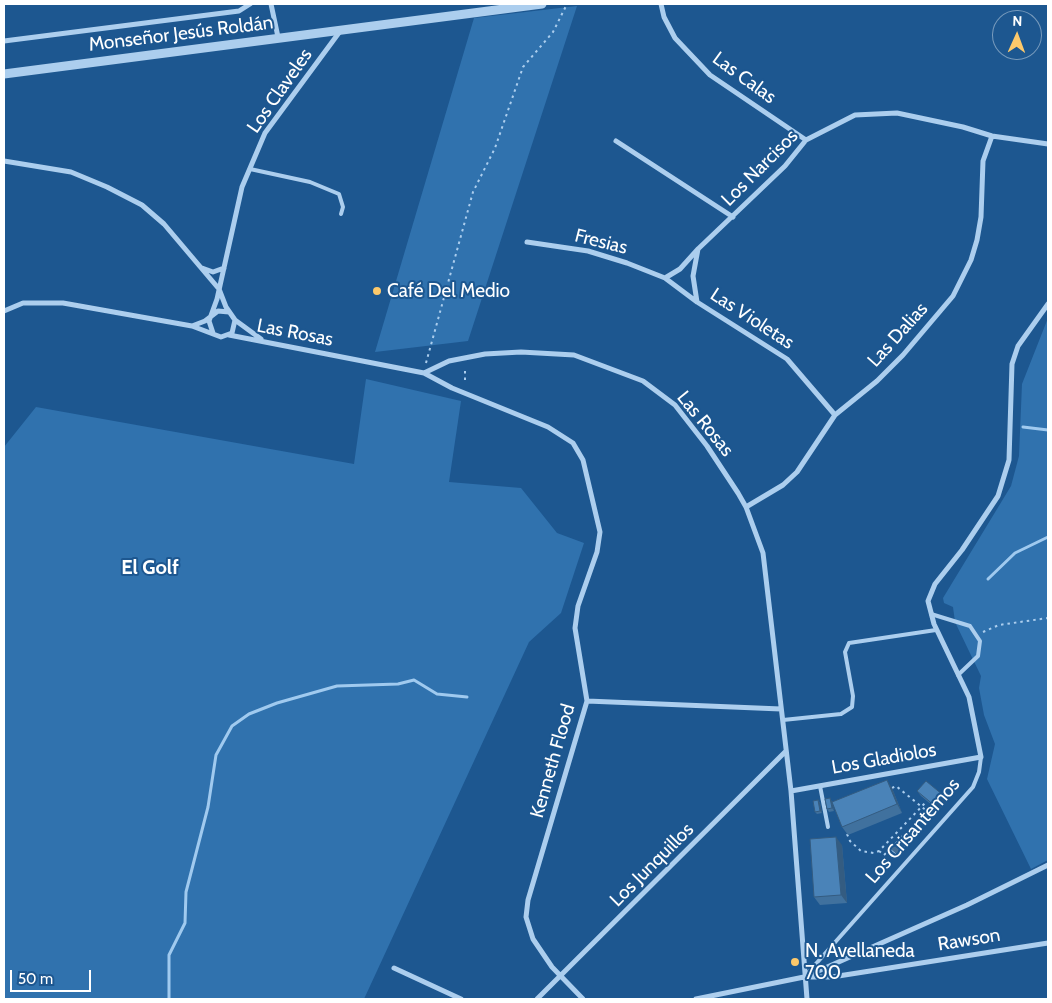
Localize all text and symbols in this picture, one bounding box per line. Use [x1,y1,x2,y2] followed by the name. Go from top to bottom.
[992,10,1042,60] north arrow
[87,11,275,57] street label: Monseñor Jesús Roldán
[1012,12,1023,30] text: N
[243,44,317,138] street label: Los Claveles
[708,47,780,109] street label: Las Calas
[717,125,803,211] street label: Los Narcisos
[572,224,630,260] street label: Fresias
[387,280,510,302] place label: Café Del Medio
[706,284,798,354] street label: Las Violetas
[371,285,383,297] marker: Café Del Medio
[863,298,933,372] street label: Las Dalias
[255,314,335,352] street label: Las Rosas
[672,387,738,461] street label: Las Rosas
[121,556,179,580] district label: El Golf
[526,701,580,821] street label: Kenneth Flood
[830,739,938,779] street label: Los Gladiolos
[861,774,965,888] street label: Los Crisantemos
[605,818,699,912] street label: Los Junquillos
[936,924,1002,956] street label: Rawson
[805,940,915,984] place label: N. Avellaneda 700
[789,956,801,968] marker: N. Avellaneda 700
[12,960,94,992] scale bar
[18,970,53,988] text: 50 m

